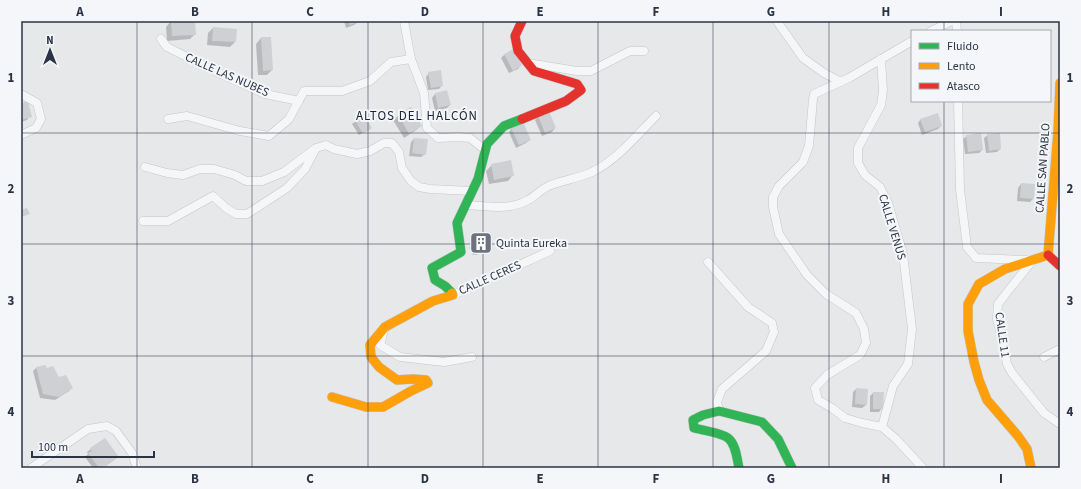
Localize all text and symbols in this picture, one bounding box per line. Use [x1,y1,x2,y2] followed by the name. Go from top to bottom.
[75,3,84,21] text: A
[191,3,199,21] text: B
[306,3,314,21] text: C
[421,3,429,21] text: D
[536,3,544,21] text: E
[653,3,660,21] text: F
[767,3,775,21] text: G
[882,3,890,21] text: H
[999,3,1003,21] text: I
[30,30,70,70] north arrow
[911,30,1051,102] legend
[46,33,54,48] text: N
[947,38,979,55] text: Fluido
[182,49,272,101] street label: CALLE LAS NUBES
[947,58,976,75] text: Lento
[8,69,15,87] text: 1
[1067,69,1074,87] text: 1
[947,78,980,95] text: Atasco
[356,107,478,125] district label: ALTOS DEL HALCÓN
[1031,122,1055,214] street label: CALLE SAN PABLO
[8,180,15,198] text: 2
[1067,180,1074,198] text: 2
[874,192,910,262] street label: CALLE VENUS
[468,230,494,256] building icon: Quinta Eureka
[496,235,567,252] place label: Quinta Eureka
[456,257,524,299] street label: CALLE CERES
[8,292,15,310] text: 3
[1067,292,1074,310] text: 3
[990,311,1014,359] street label: CALLE 11
[8,403,15,421] text: 4
[1067,403,1074,421] text: 4
[32,433,154,459] scale bar
[38,439,68,456] text: 100 m
[75,470,84,488] text: A
[191,470,199,488] text: B
[306,470,314,488] text: C
[421,470,429,488] text: D
[536,470,544,488] text: E
[653,470,660,488] text: F
[767,470,775,488] text: G
[882,470,890,488] text: H
[999,470,1003,488] text: I

